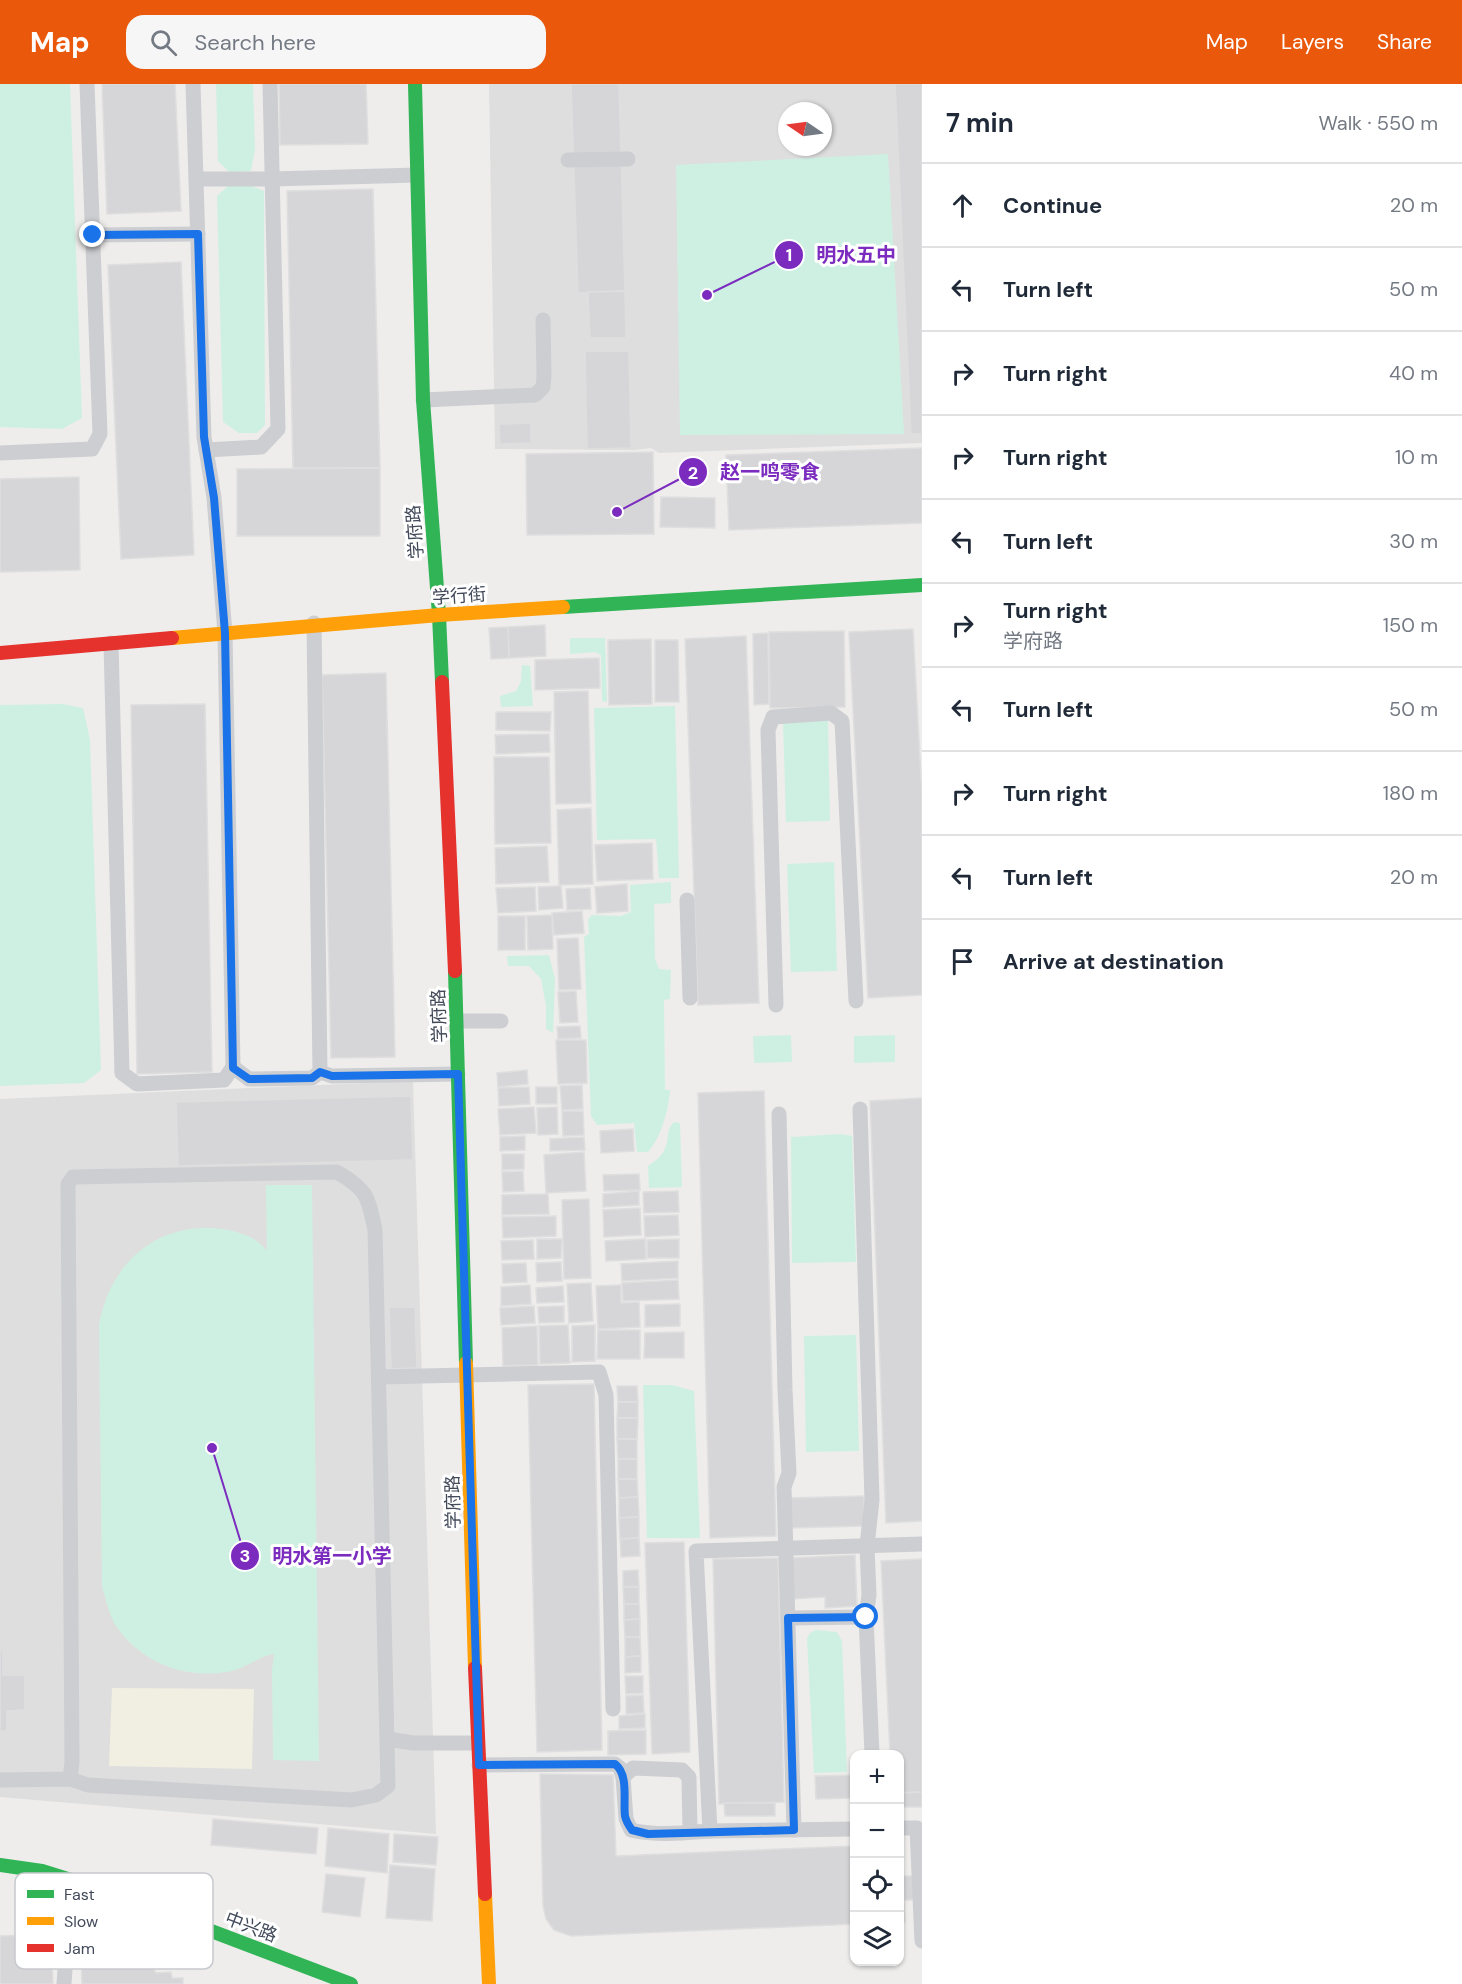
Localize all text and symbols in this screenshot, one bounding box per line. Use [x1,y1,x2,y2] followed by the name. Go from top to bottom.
[126,15,546,69] search box
[30,24,90,61] text: Map
[147,26,180,59] icon: search
[195,28,316,57] text: Search here
[1206,28,1248,56] text: Map
[1281,28,1344,56] text: Layers
[1377,28,1432,56] text: Share
[778,102,832,156] north arrow
[946,106,1014,140] text: 7 min
[1318,110,1438,136] text: Walk · 550 m
[946,189,979,222] icon: ahead
[1003,191,1102,220] text: Continue
[1390,192,1438,218] text: 20 m
[79,221,105,247] route end
[774,236,908,274] callout: 明水五中
[816,242,896,268] text: 明水五中
[786,243,792,267] text: 1
[946,273,979,306] icon: left
[1003,275,1093,304] text: Turn left
[1389,276,1438,302] text: 50 m
[946,357,979,390] icon: right
[1003,359,1108,388] text: Turn right
[1389,360,1438,386] text: 40 m
[946,441,979,474] icon: right
[1003,443,1108,472] text: Turn right
[1395,444,1438,470] text: 10 m
[678,453,832,491] callout: 赵一鸣零食
[720,459,820,485] text: 赵一鸣零食
[688,461,698,485] text: 2
[401,504,429,560] street label: 学府路
[946,525,979,558] icon: left
[1003,527,1093,556] text: Turn left
[1389,528,1438,554] text: 30 m
[431,582,487,610] street label: 学行街
[1003,596,1108,625] text: Turn right
[946,609,979,642] icon: right
[1383,612,1438,638] text: 150 m
[1003,628,1063,654] text: 学府路
[946,693,979,726] icon: left
[1003,695,1093,724] text: Turn left
[1389,696,1438,722] text: 50 m
[946,777,979,810] icon: right
[1003,779,1108,808] text: Turn right
[1383,780,1438,806] text: 180 m
[946,861,979,894] icon: left
[1003,863,1093,892] text: Turn left
[1390,864,1438,890] text: 20 m
[946,945,979,978] icon: arrive
[1003,947,1224,976] text: Arrive at destination
[426,989,452,1043] street label: 学府路
[441,1475,465,1529] street label: 学府路
[230,1537,404,1575] callout: 明水第一小学
[272,1543,392,1569] text: 明水第一小学
[240,1544,250,1568] text: 3
[852,1603,878,1629] route start
[850,1750,904,1966] map controls
[850,1750,904,1804] button: +
[850,1804,904,1858] button: −
[850,1858,904,1912] button: locate
[15,1873,213,1969] legend
[64,1884,95,1905] text: Fast
[221,1906,281,1948] street label: 中兴路
[64,1911,98,1932] text: Slow
[850,1912,904,1966] button: layers
[64,1938,95,1959] text: Jam

